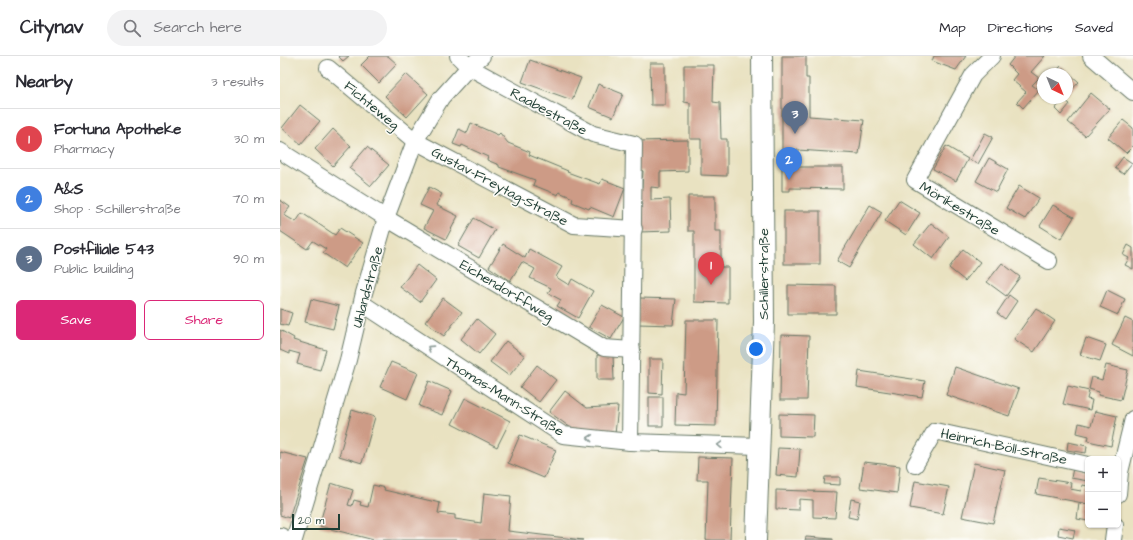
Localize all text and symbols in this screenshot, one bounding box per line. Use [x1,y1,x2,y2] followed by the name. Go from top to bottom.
[107,10,387,46] search box
[20,14,83,41] text: Citynav
[121,17,143,39] icon: search
[153,17,242,38] text: Search here
[939,18,966,38] text: Map
[988,18,1053,38] text: Directions
[1075,18,1113,38] text: Saved
[1037,68,1073,104] north arrow
[16,70,73,94] text: Nearby
[211,73,264,91] text: 3 results
[339,77,403,135] street label: Fichteweg
[506,83,591,141] street label: Raabestraße
[782,101,808,134] pin: 3
[54,119,181,140] text: Fortuna Apotheke
[28,130,30,148] text: 1
[234,130,264,148] text: 30 m
[54,140,115,158] text: Pharmacy
[428,142,572,232] street label: Gustav-Freytag-Straße
[776,147,802,180] pin: 2
[916,177,1004,241] street label: Mörikestraße
[54,179,83,200] text: A&S
[25,190,33,208] text: 2
[232,190,264,208] text: 70 m
[54,200,181,218] text: Shop · Schillerstraße
[754,228,774,320] street label: Schillerstraße
[54,239,154,260] text: Postfiliale 543
[348,244,389,330] street label: Uhlandstraße
[26,250,32,268] text: 3
[233,250,264,268] text: 90 m
[698,252,724,285] pin: 1
[456,255,557,327] street label: Eichendorffweg
[54,260,133,278] text: Public building
[16,300,136,340] button: Save
[144,300,264,340] button: Share
[746,339,766,359] your location
[427,345,434,353] one-way arrow
[441,352,568,442] street label: Thomas-Mann-Straße
[939,424,1069,470] street label: Heinrich-Böll-Straße
[587,434,593,443] one-way arrow
[717,441,723,449] one-way arrow
[1085,456,1121,528] map controls
[1085,456,1121,492] button: +
[1085,492,1121,528] button: −
[292,512,340,531] scale bar
[298,513,324,528] text: 20 m

